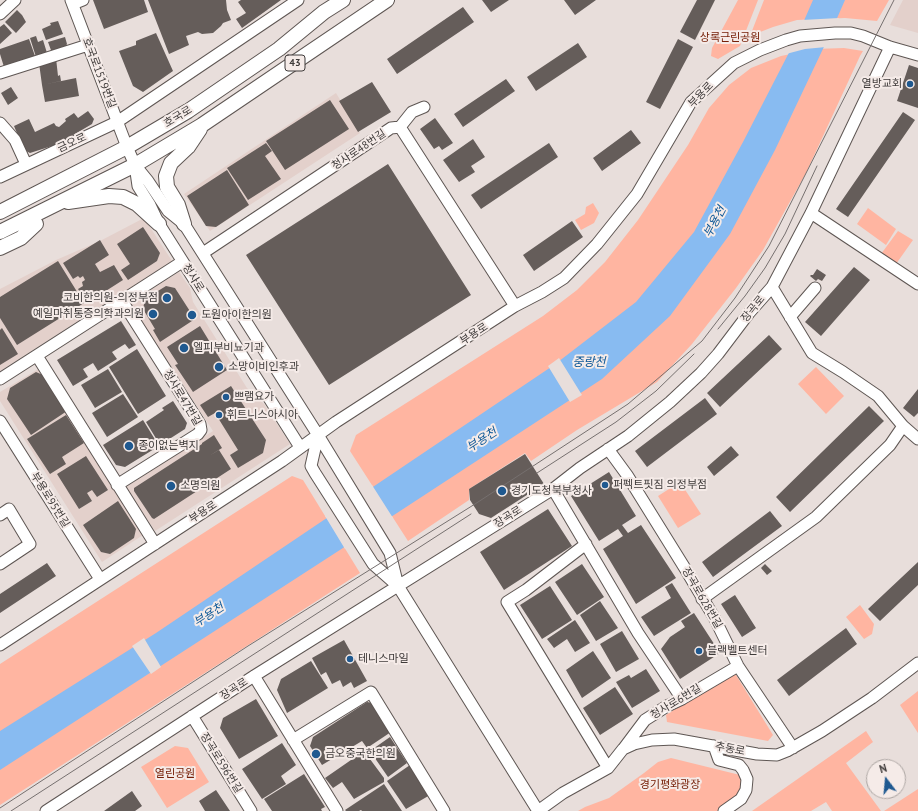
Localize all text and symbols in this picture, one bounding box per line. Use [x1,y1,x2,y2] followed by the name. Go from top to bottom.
[700,31,760,45] park label: 상록근린공원
[79,36,119,110] street label: 호국로1519번길
[285,55,305,71] road number: 43
[862,77,902,91] place label: 열방교회
[686,79,716,111] street label: 부용로
[905,79,915,89] marker: 열방교회
[162,104,194,130] street label: 호국로
[329,127,389,173] street label: 청사로48번길
[55,131,89,155] street label: 금오로
[701,204,729,240] water label: 부용천
[179,262,207,294] street label: 청사로
[63,291,158,305] place label: 코비한의원-의정부점
[161,292,173,304] marker: 코비한의원-의정부점
[738,293,768,325] street label: 장곡로
[33,307,144,321] place label: 예일마취통증의학과의원
[147,308,159,320] marker: 예일마취통증의학과의원
[201,308,272,322] place label: 도원아이한의원
[186,309,198,321] marker: 도원아이한의원
[458,320,490,348] street label: 부용로
[193,341,264,355] place label: 엘피부비뇨기과
[178,342,190,354] marker: 엘피부비뇨기과
[572,356,606,370] water label: 중랑천
[228,360,299,374] place label: 소망이비인후과
[213,361,225,373] marker: 소망이비인후과
[160,368,204,428] street label: 청사로47번길
[234,390,274,404] place label: 쁘램요가
[221,392,231,402] marker: 쁘램요가
[227,408,298,422] place label: 휘트니스아시아
[214,410,224,420] marker: 휘트니스아시아
[464,425,500,455] water label: 부용천
[138,439,199,453] place label: 종이없는벽지
[123,440,135,452] marker: 종이없는벽지
[28,470,72,530] street label: 부용로95번길
[613,478,707,492] place label: 퍼펙트핏짐 의정부점
[180,479,220,493] place label: 소명의원
[165,480,177,492] marker: 소명의원
[600,480,610,490] marker: 퍼펙트핏짐 의정부점
[511,484,592,498] place label: 경기도청북부청사
[496,485,508,497] marker: 경기도청북부청사
[187,498,219,526] street label: 부용로
[492,503,524,531] street label: 장곡로
[679,565,725,631] street label: 장곡로628번길
[191,600,227,630] water label: 부용천
[707,644,768,658] place label: 블랙벨트센터
[694,646,704,656] marker: 블랙벨트센터
[358,652,409,666] place label: 테니스마일
[345,654,355,664] marker: 테니스마일
[218,675,250,703] street label: 장곡로
[648,682,704,722] street label: 청사로6번길
[197,730,245,796] street label: 장곡로596번길
[714,740,746,758] street label: 추동로
[325,747,396,761] place label: 금오중국한의원
[310,748,322,760] marker: 금오중국한의원
[866,759,906,799] north arrow
[878,761,888,776] text: N
[155,767,195,781] park label: 열린공원
[640,778,700,792] park label: 경기평화광장

